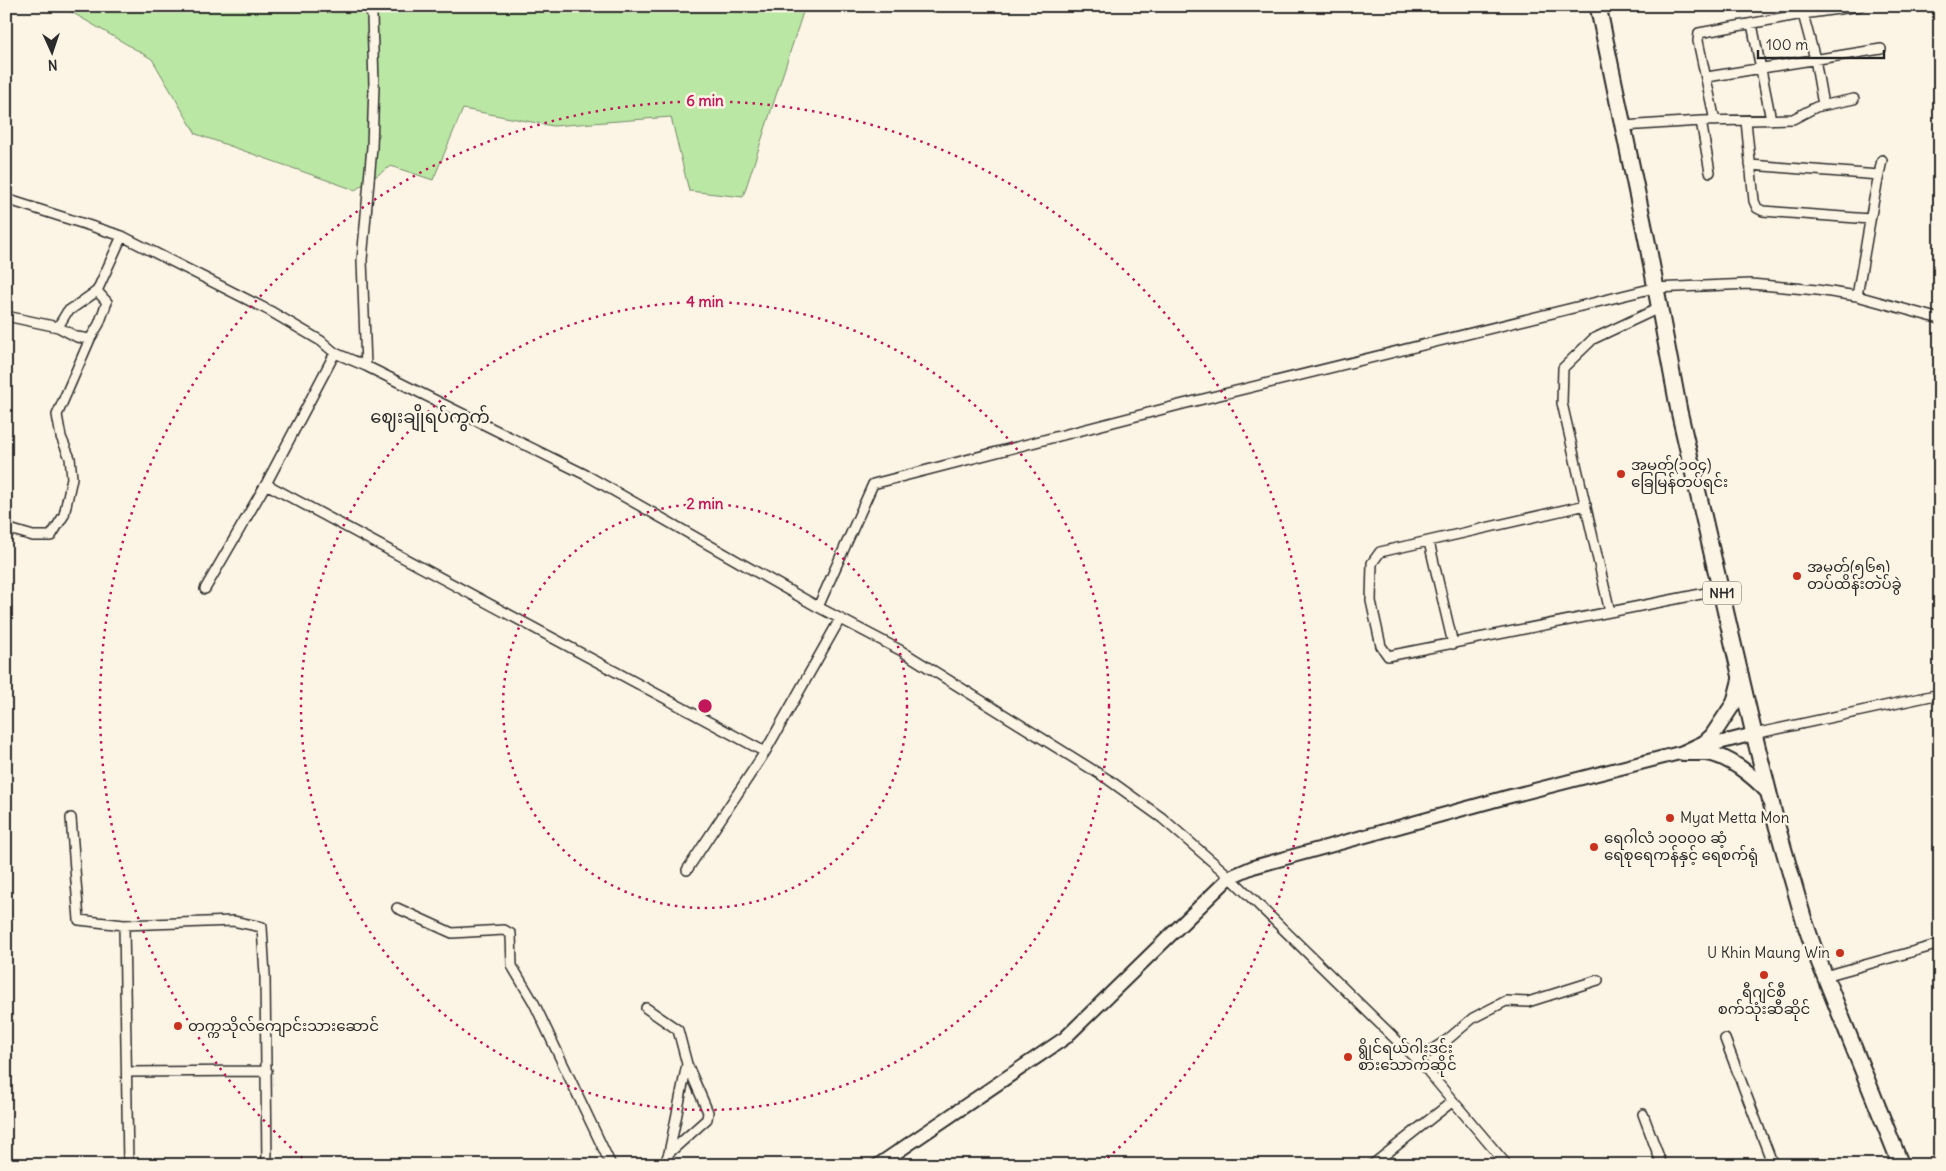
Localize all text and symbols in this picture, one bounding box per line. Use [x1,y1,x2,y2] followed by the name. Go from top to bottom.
[28,28,78,78] north arrow
[1758,28,1885,60] scale bar
[1766,35,1808,54] text: 100 m
[47,56,58,74] text: N
[686,91,724,110] text: 6 min
[686,292,724,311] text: 4 min
[370,403,490,432] district label: ဈေးချိုရပ်ကွက်
[1631,455,1728,494] place label: အမှတ်(၁၀၄) ခြေမြန်တပ်ရင်း
[1615,468,1627,480] marker: အမှတ်(၁၀၄) ခြေမြန်တပ်ရင်း
[687,494,724,513] text: 2 min
[1807,557,1902,596] place label: အမှတ်(၅၆၅) တပ်ထိန်းတပ်ခွဲ
[1791,570,1803,582] marker: အမှတ်(၅၆၅) တပ်ထိန်းတပ်ခွဲ
[1703,582,1741,604] road number: NH1
[696,697,714,715] centre of rings
[1680,808,1790,827] place label: Myat Metta Mon
[1664,812,1676,824] marker: Myat Metta Mon
[1604,828,1758,867] place label: ရေဂါလံ ၁၀၀၀၀ ဆံ့ ရေစုရေကန်နှင့် ရေစက်ရုံ
[1588,841,1600,853] marker: ရေဂါလံ ၁၀၀၀၀ ဆံ့ ရေစုရေကန်နှင့် ရေစက်ရုံ
[1707,943,1830,962] place label: U Khin Maung Win
[1834,947,1846,959] marker: U Khin Maung Win
[1758,969,1770,981] marker: ရီဂျင်စီ စက်သုံးဆီဆိုင်
[1718,982,1810,1021] place label: ရီဂျင်စီ စက်သုံးဆီဆိုင်
[188,1016,379,1038] place label: တက္ကသိုလ်ကျောင်းသားဆောင်
[172,1020,184,1032] marker: တက္ကသိုလ်ကျောင်းသားဆောင်
[1358,1038,1457,1077] place label: ရွိုင်ရယ်ဂါးဒင်း စားသောက်ဆိုင်
[1342,1051,1354,1063] marker: ရွိုင်ရယ်ဂါးဒင်း စားသောက်ဆိုင်

